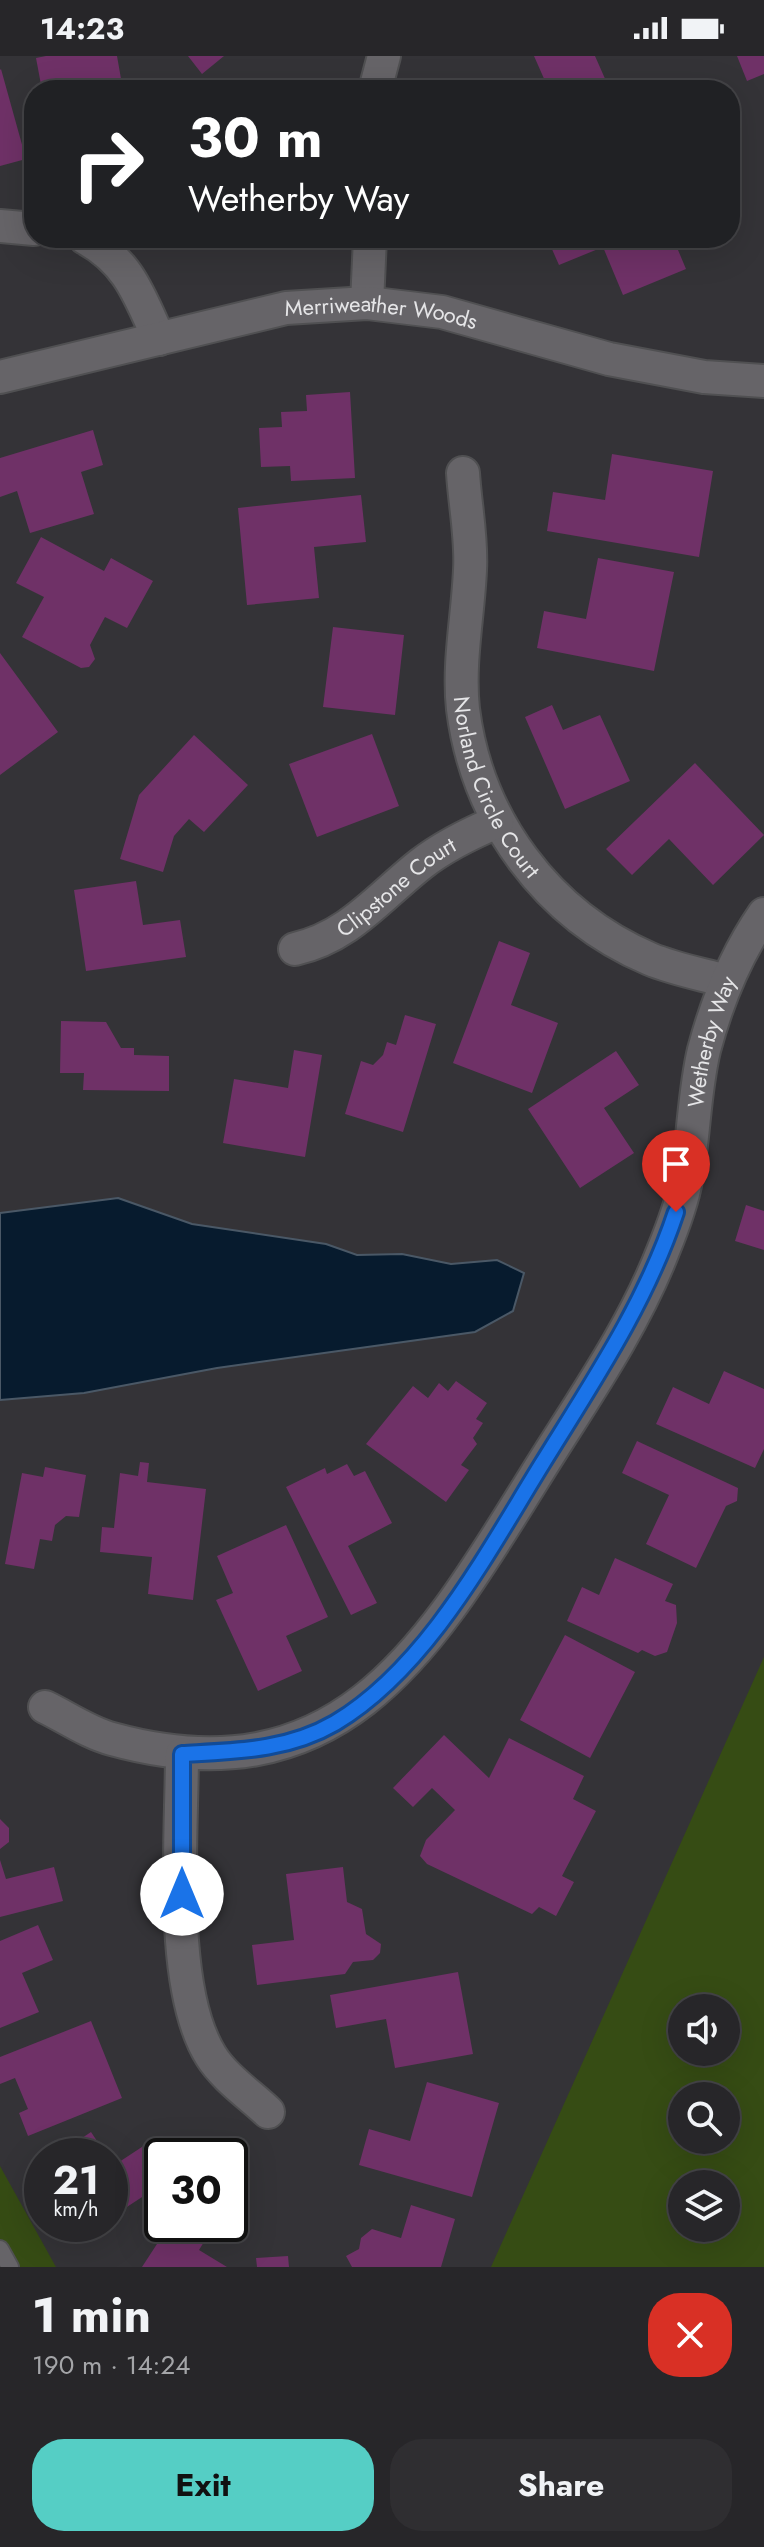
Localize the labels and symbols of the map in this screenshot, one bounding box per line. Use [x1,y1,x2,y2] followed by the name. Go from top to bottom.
[284,287,481,337] street label: Merriweather Woods
[446,695,548,885] street label: Norland Circle Court
[330,828,462,945] street label: Clipstone Court
[679,970,744,1109] street label: Wetherby Way
[642,1130,710,1212] pin
[140,1852,224,1936] position arrow
[144,2138,248,2242] speed limit sign: 30

